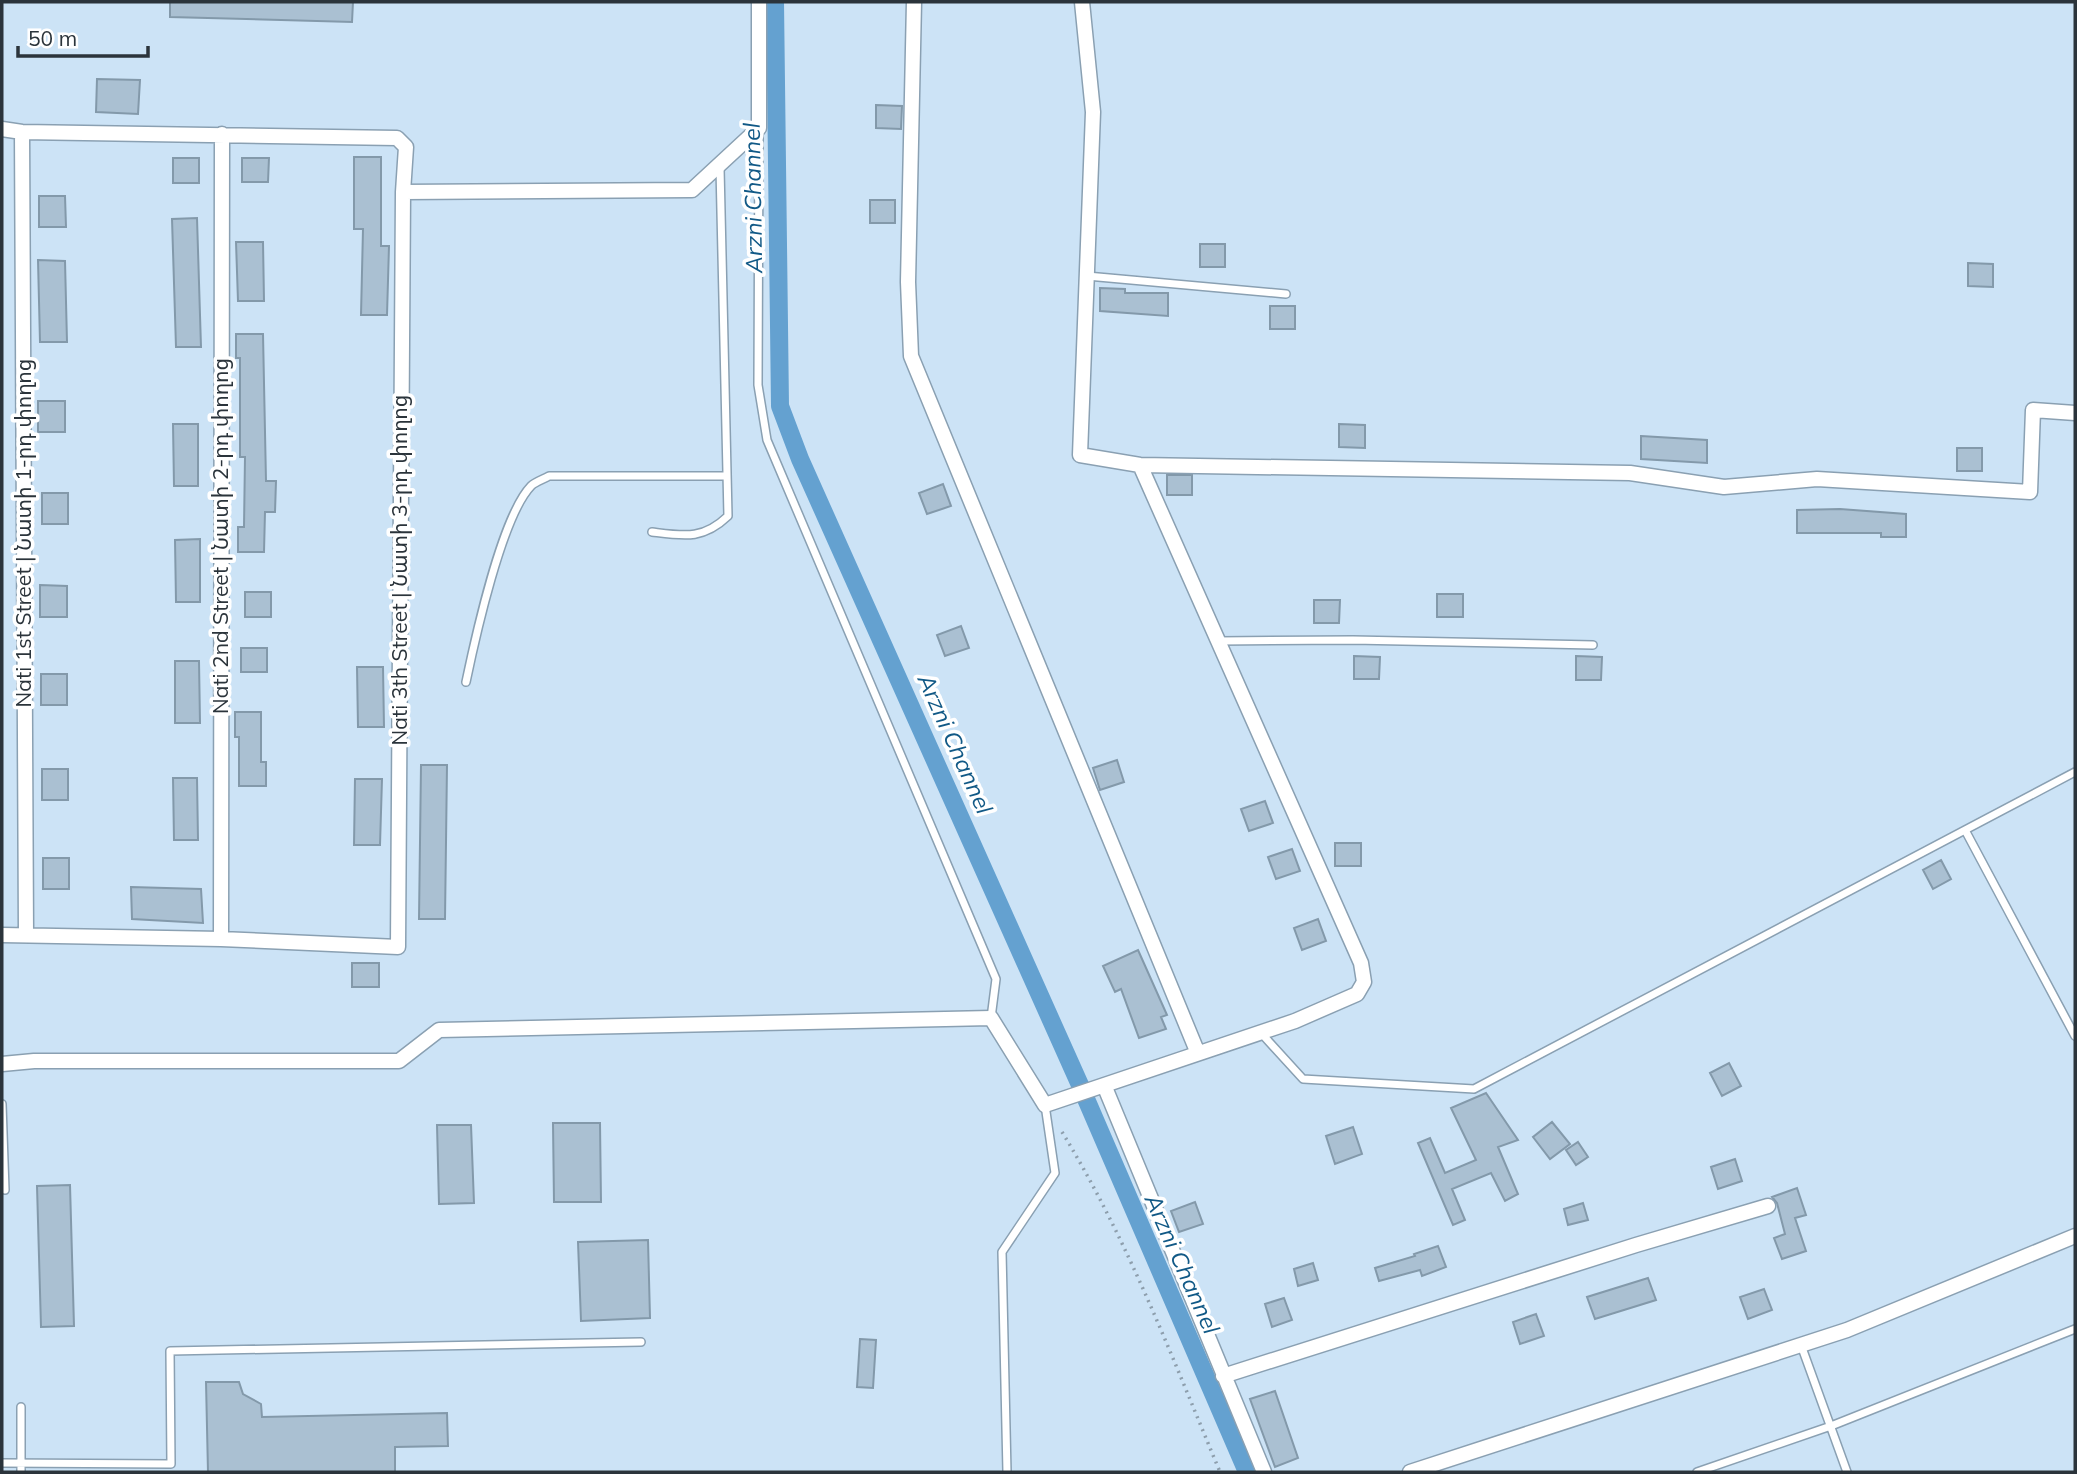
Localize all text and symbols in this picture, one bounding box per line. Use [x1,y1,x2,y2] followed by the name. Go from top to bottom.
[18,14,147,58] scale bar
[28,25,77,51] text: 50 m
[737,122,768,274] water label: Arzni Channel
[207,358,233,714] street label: Nati 2nd Street | Նատի 2-րդ փողոց
[10,359,36,707] street label: Nati 1st Street | Նատի 1-րդ փողոց
[386,395,412,745] street label: Nati 3th Street | Նատի 3-րդ փողոց
[911,668,999,819] water label: Arzni Channel
[1138,1188,1226,1339] water label: Arzni Channel

